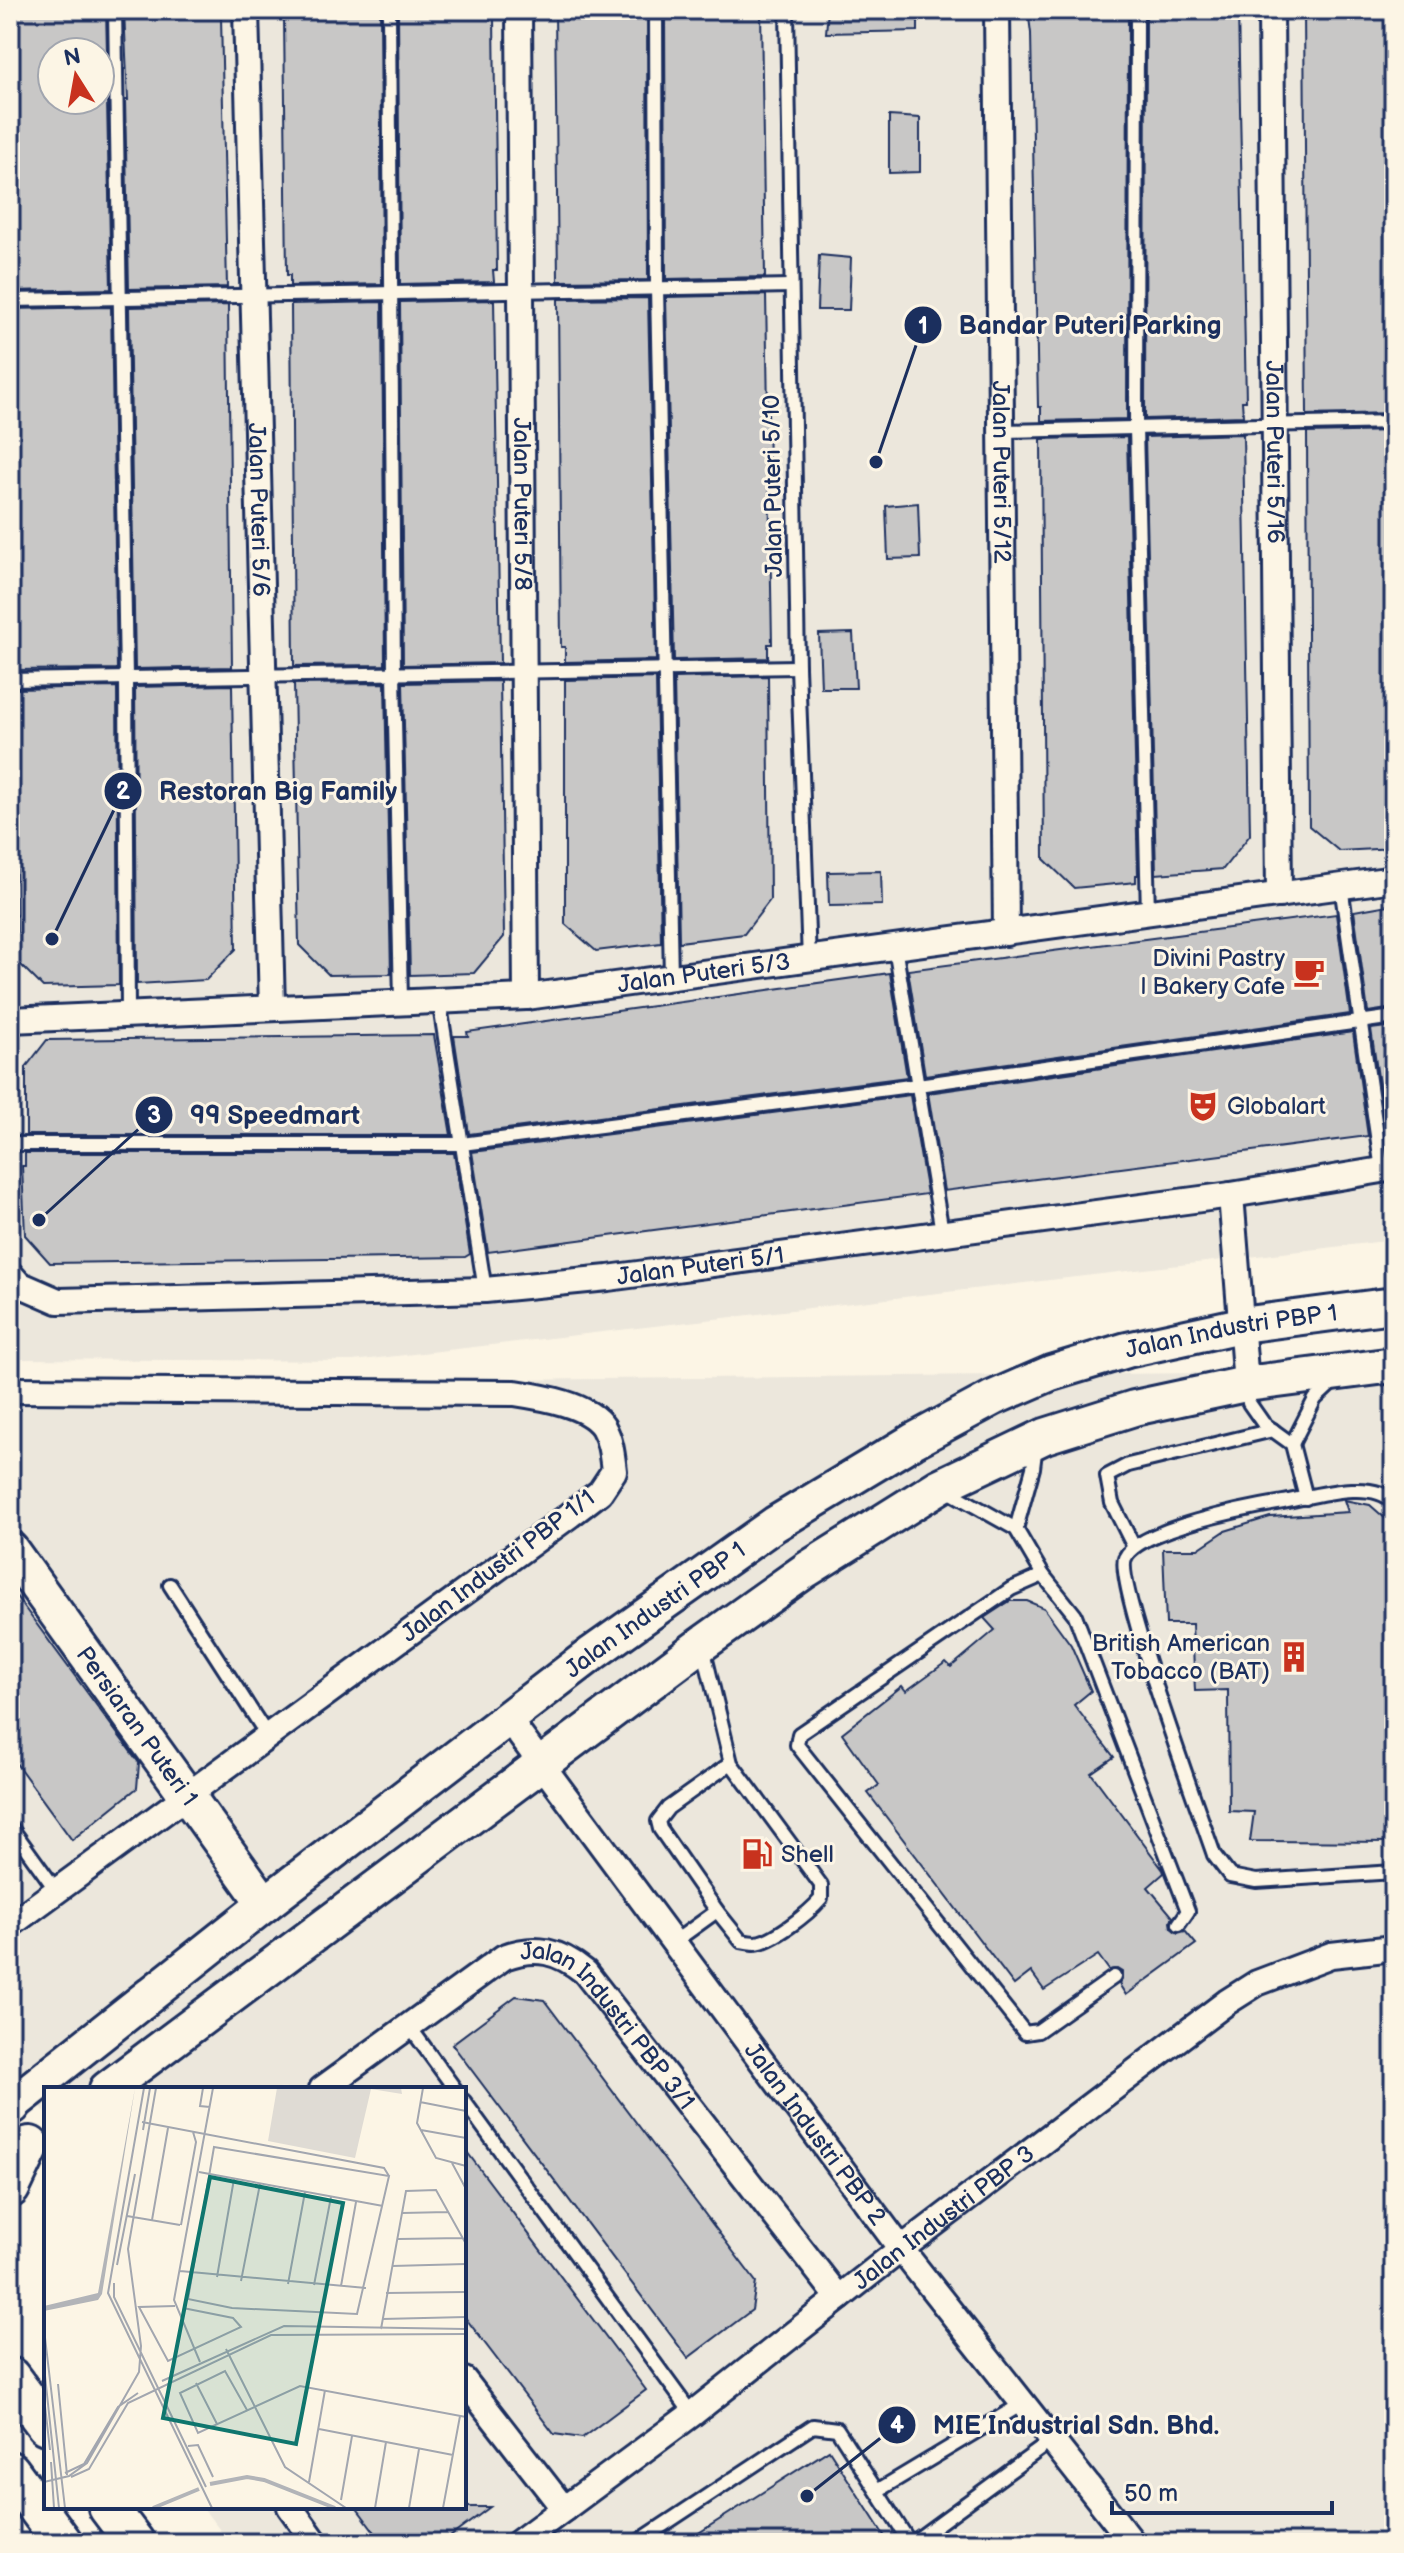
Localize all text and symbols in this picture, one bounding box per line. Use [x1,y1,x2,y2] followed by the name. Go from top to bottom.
[36,36,116,116] north arrow
[62,43,83,73] text: N
[903,300,1238,350] callout: Bandar Puteri Parking
[959,311,1221,342] text: Bandar Puteri Parking
[918,312,928,341] text: 1
[1260,360,1290,544] street label: Jalan Puteri 5/16
[986,380,1017,563] street label: Jalan Puteri 5/12
[757,394,789,578] street label: Jalan Puteri 5/10
[507,417,538,591] street label: Jalan Puteri 5/8
[242,423,276,597] street label: Jalan Puteri 5/6
[103,766,413,816] callout: Restoran Big Family
[116,777,131,806] text: 2
[159,777,397,808] text: Restoran Big Family
[1141,944,1285,1001] place label: Divini Pastry | Bakery Cafe
[616,947,792,999] street label: Jalan Puteri 5/3
[1292,955,1326,989] cafe icon: Divini Pastry | Bakery Cafe
[1186,1089,1220,1123] theatre icon: Globalart
[134,1090,376,1140] callout: 99 Speedmart
[1227,1092,1327,1121] place label: Globalart
[147,1101,161,1130] text: 3
[190,1101,360,1132] text: 99 Speedmart
[615,1240,786,1291] street label: Jalan Puteri 5/1
[1123,1298,1339,1364] street label: Jalan Industri PBP 1
[395,1484,601,1648] street label: Jalan Industri PBP 1/1
[559,1535,751,1684] street label: Jalan Industri PBP 1
[1092,1629,1270,1686] place label: British American Tobacco (BAT)
[1277,1640,1311,1674] building icon: British American Tobacco (BAT)
[70,1641,204,1811] street label: Persiaran Puteri 1
[740,1837,774,1871] fuel station icon: Shell
[781,1840,834,1869] place label: Shell
[518,1936,701,2115] street label: Jalan Industri PBP 3/1
[738,2036,893,2230] street label: Jalan Industri PBP 2
[44,2087,466,2509] inset map
[847,2139,1040,2296] street label: Jalan Industri PBP 3
[877,2400,1236,2450] callout: MIE Industrial Sdn. Bhd.
[890,2411,904,2440] text: 4
[933,2411,1219,2442] text: MIE Industrial Sdn. Bhd.
[1112,2465,1332,2515] scale bar
[1124,2479,1178,2508] text: 50 m

